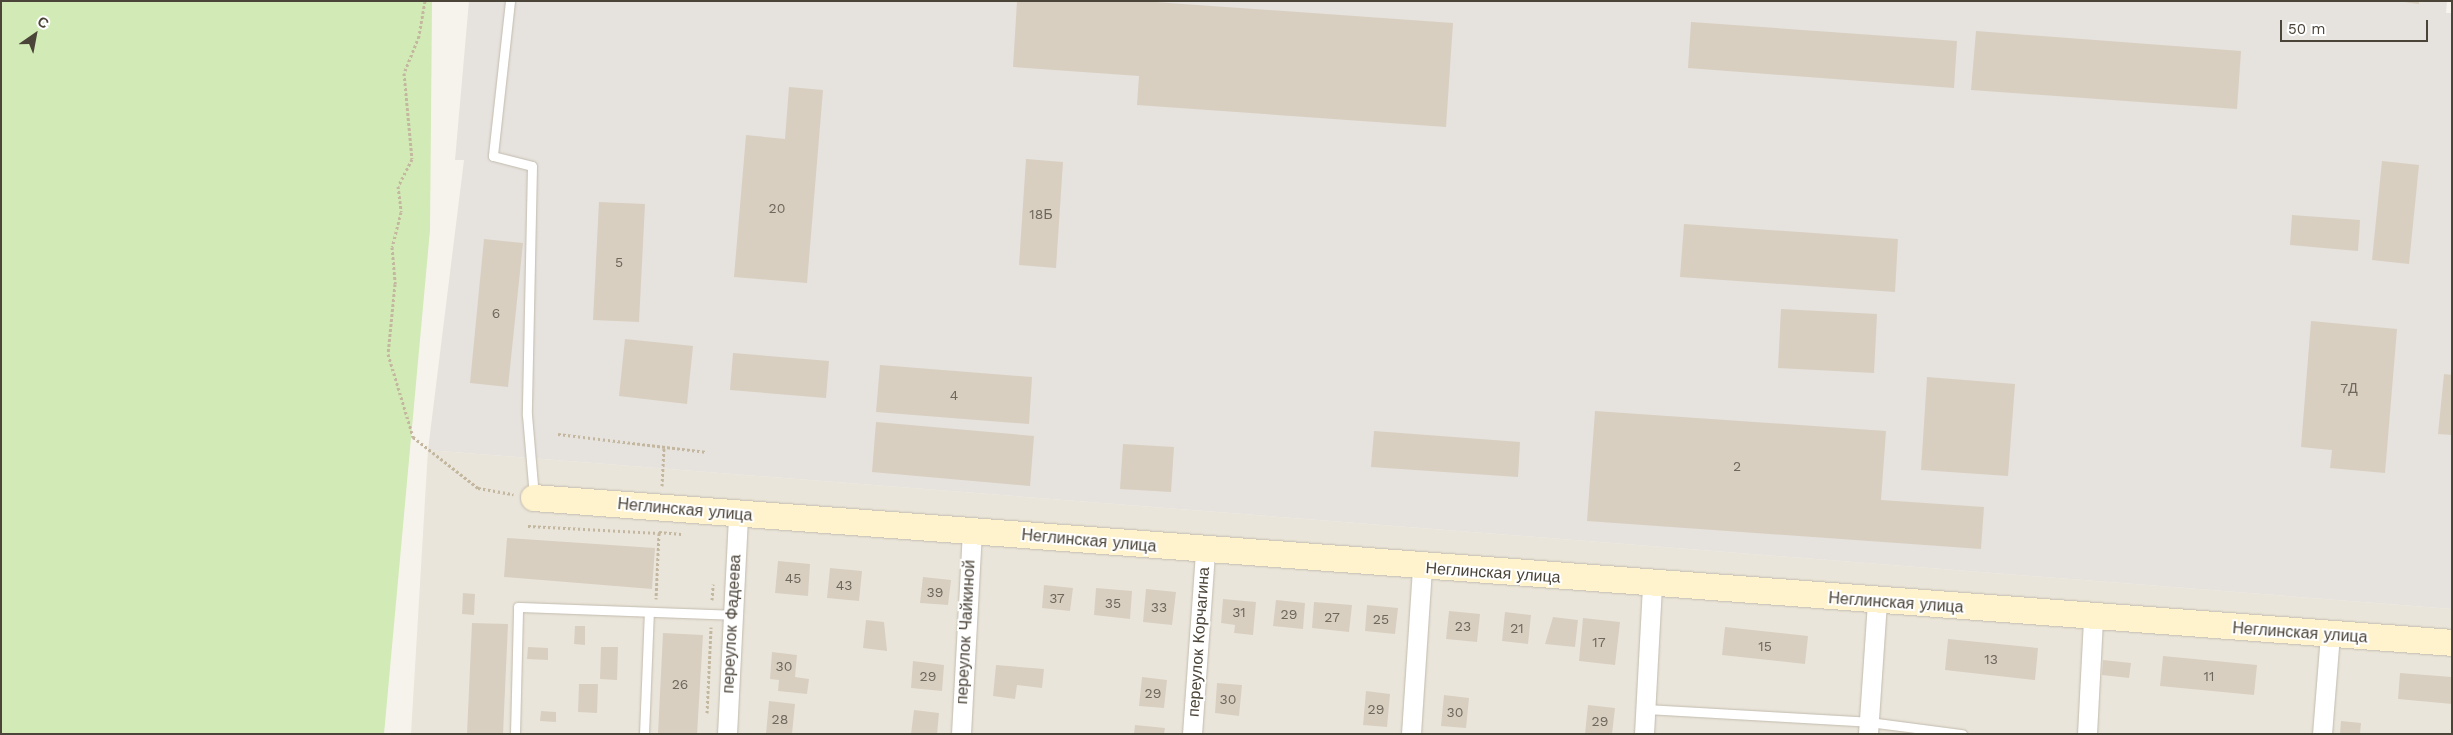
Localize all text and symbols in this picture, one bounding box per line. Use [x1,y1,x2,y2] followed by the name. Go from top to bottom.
[10,10,60,60] north arrow
[2283,10,2430,42] scale bar
[35,13,52,32] text: С
[2288,20,2325,38] text: 50 m
[769,200,785,216] house number: 20
[1029,206,1053,222] house number: 18Б
[615,254,623,270] house number: 5
[492,305,500,321] house number: 6
[2340,380,2358,396] house number: 7Д
[950,387,958,403] house number: 4
[1733,458,1741,474] house number: 2
[617,495,753,525] street label: Неглинская улица
[1021,526,1157,556] street label: Неглинская улица
[719,554,745,694] street label: переулок Фадеева
[953,559,979,705] street label: переулок Чайкиной
[1425,559,1561,587] street label: Неглинская улица
[1184,566,1214,718] street label: переулок Корчагина
[785,570,801,586] house number: 45
[836,577,852,593] house number: 43
[927,584,943,600] house number: 39
[1828,589,1964,617] street label: Неглинская улица
[1049,590,1065,606] house number: 37
[1105,595,1121,611] house number: 35
[1151,599,1167,615] house number: 33
[1232,604,1246,620] house number: 31
[1281,606,1297,622] house number: 29
[1324,609,1340,625] house number: 27
[1373,611,1389,627] house number: 25
[1455,618,1471,634] house number: 23
[2232,619,2368,647] street label: Неглинская улица
[1510,620,1524,636] house number: 21
[1592,634,1606,650] house number: 17
[1758,638,1772,654] house number: 15
[1984,651,1998,667] house number: 13
[776,658,792,674] house number: 30
[920,668,936,684] house number: 29
[2204,668,2214,684] house number: 11
[672,676,688,692] house number: 26
[1145,685,1161,701] house number: 29
[1220,691,1236,707] house number: 30
[1368,701,1384,717] house number: 29
[1447,704,1463,720] house number: 30
[772,711,788,727] house number: 28
[1592,713,1608,729] house number: 29

